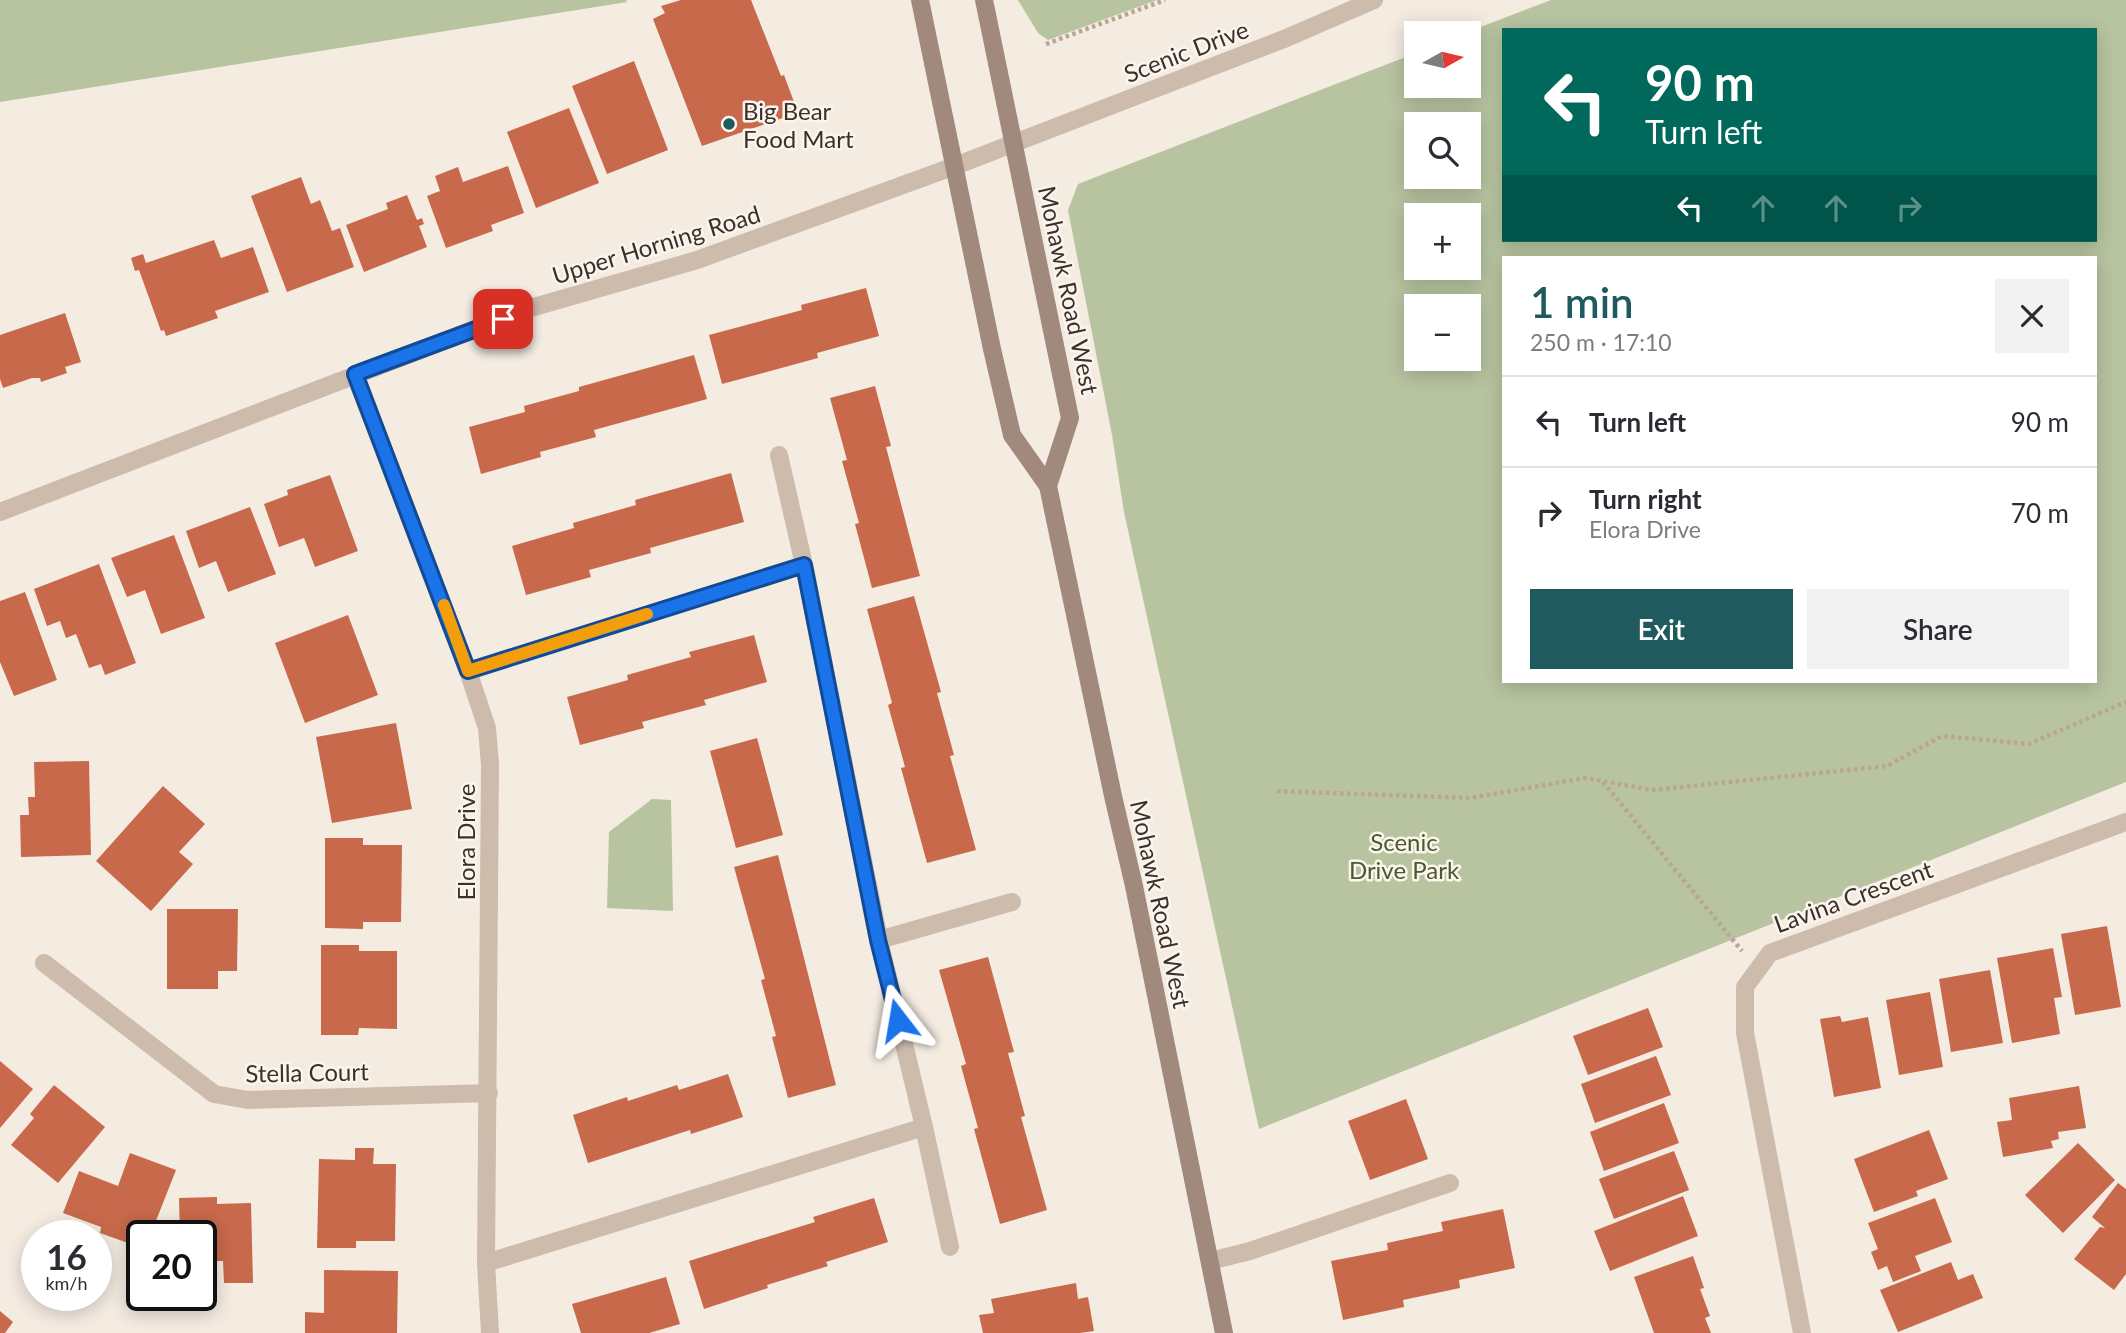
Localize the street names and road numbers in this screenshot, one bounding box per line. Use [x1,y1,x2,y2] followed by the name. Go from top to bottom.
[1120,14,1252,88] street label: Scenic Drive
[1033,183,1105,397] street label: Mohawk Road West
[549,199,763,289] street label: Upper Horning Road
[451,784,480,900] street label: Elora Drive
[1125,797,1197,1011] street label: Mohawk Road West
[1770,854,1937,938] street label: Lavina Crescent
[245,1056,369,1088] street label: Stella Court

